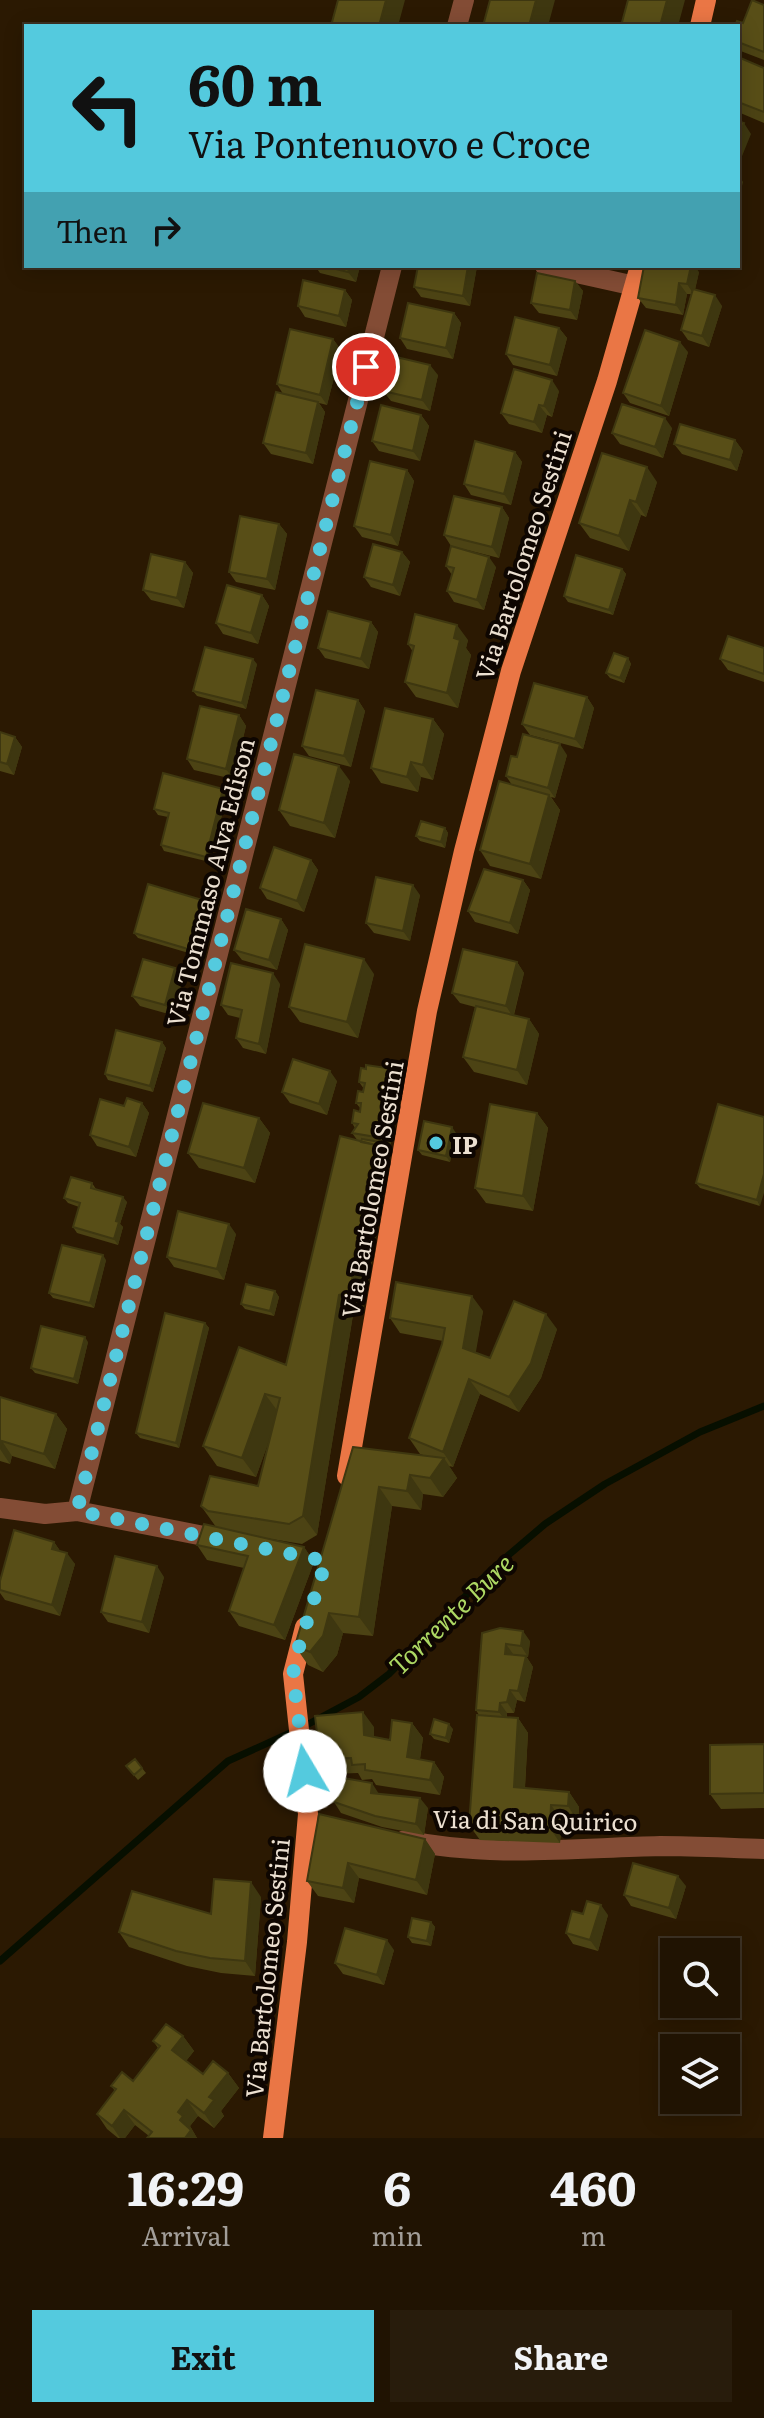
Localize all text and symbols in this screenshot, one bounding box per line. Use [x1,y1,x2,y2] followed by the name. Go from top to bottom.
[188,40,322,123] text: 60 m
[56,56,160,160] icon: left
[188,116,591,169] text: Via Pontenuovo e Croce
[56,208,128,252] text: Then
[144,208,188,252] icon: right
[332,333,400,401] pin
[344,345,388,389] icon: arrive
[465,425,579,685] street label: Via Bartolomeo Sestini
[156,734,262,1030] street label: Via Tommaso Alva Edison
[331,1057,411,1321] street label: Via Bartolomeo Sestini
[452,1126,478,1161] place label: IP
[427,1134,445,1152] marker: IP
[379,1543,521,1683] water label: Torrente Bure
[263,1729,347,1813] position arrow
[432,1800,638,1838] street label: Via di San Quirico
[235,1836,297,2100] street label: Via Bartolomeo Sestini
[660,1938,740,2114] map controls
[660,1938,740,2018] button: search
[660,2034,740,2114] button: layers
[127,2150,244,2221] text: 16:29
[383,2150,411,2221] text: 6
[550,2150,637,2221] text: 460
[141,2215,230,2254] text: Arrival
[372,2215,423,2254] text: min
[581,2215,606,2254] text: m
[32,2310,374,2402] button: Exit
[390,2310,732,2402] button: Share

